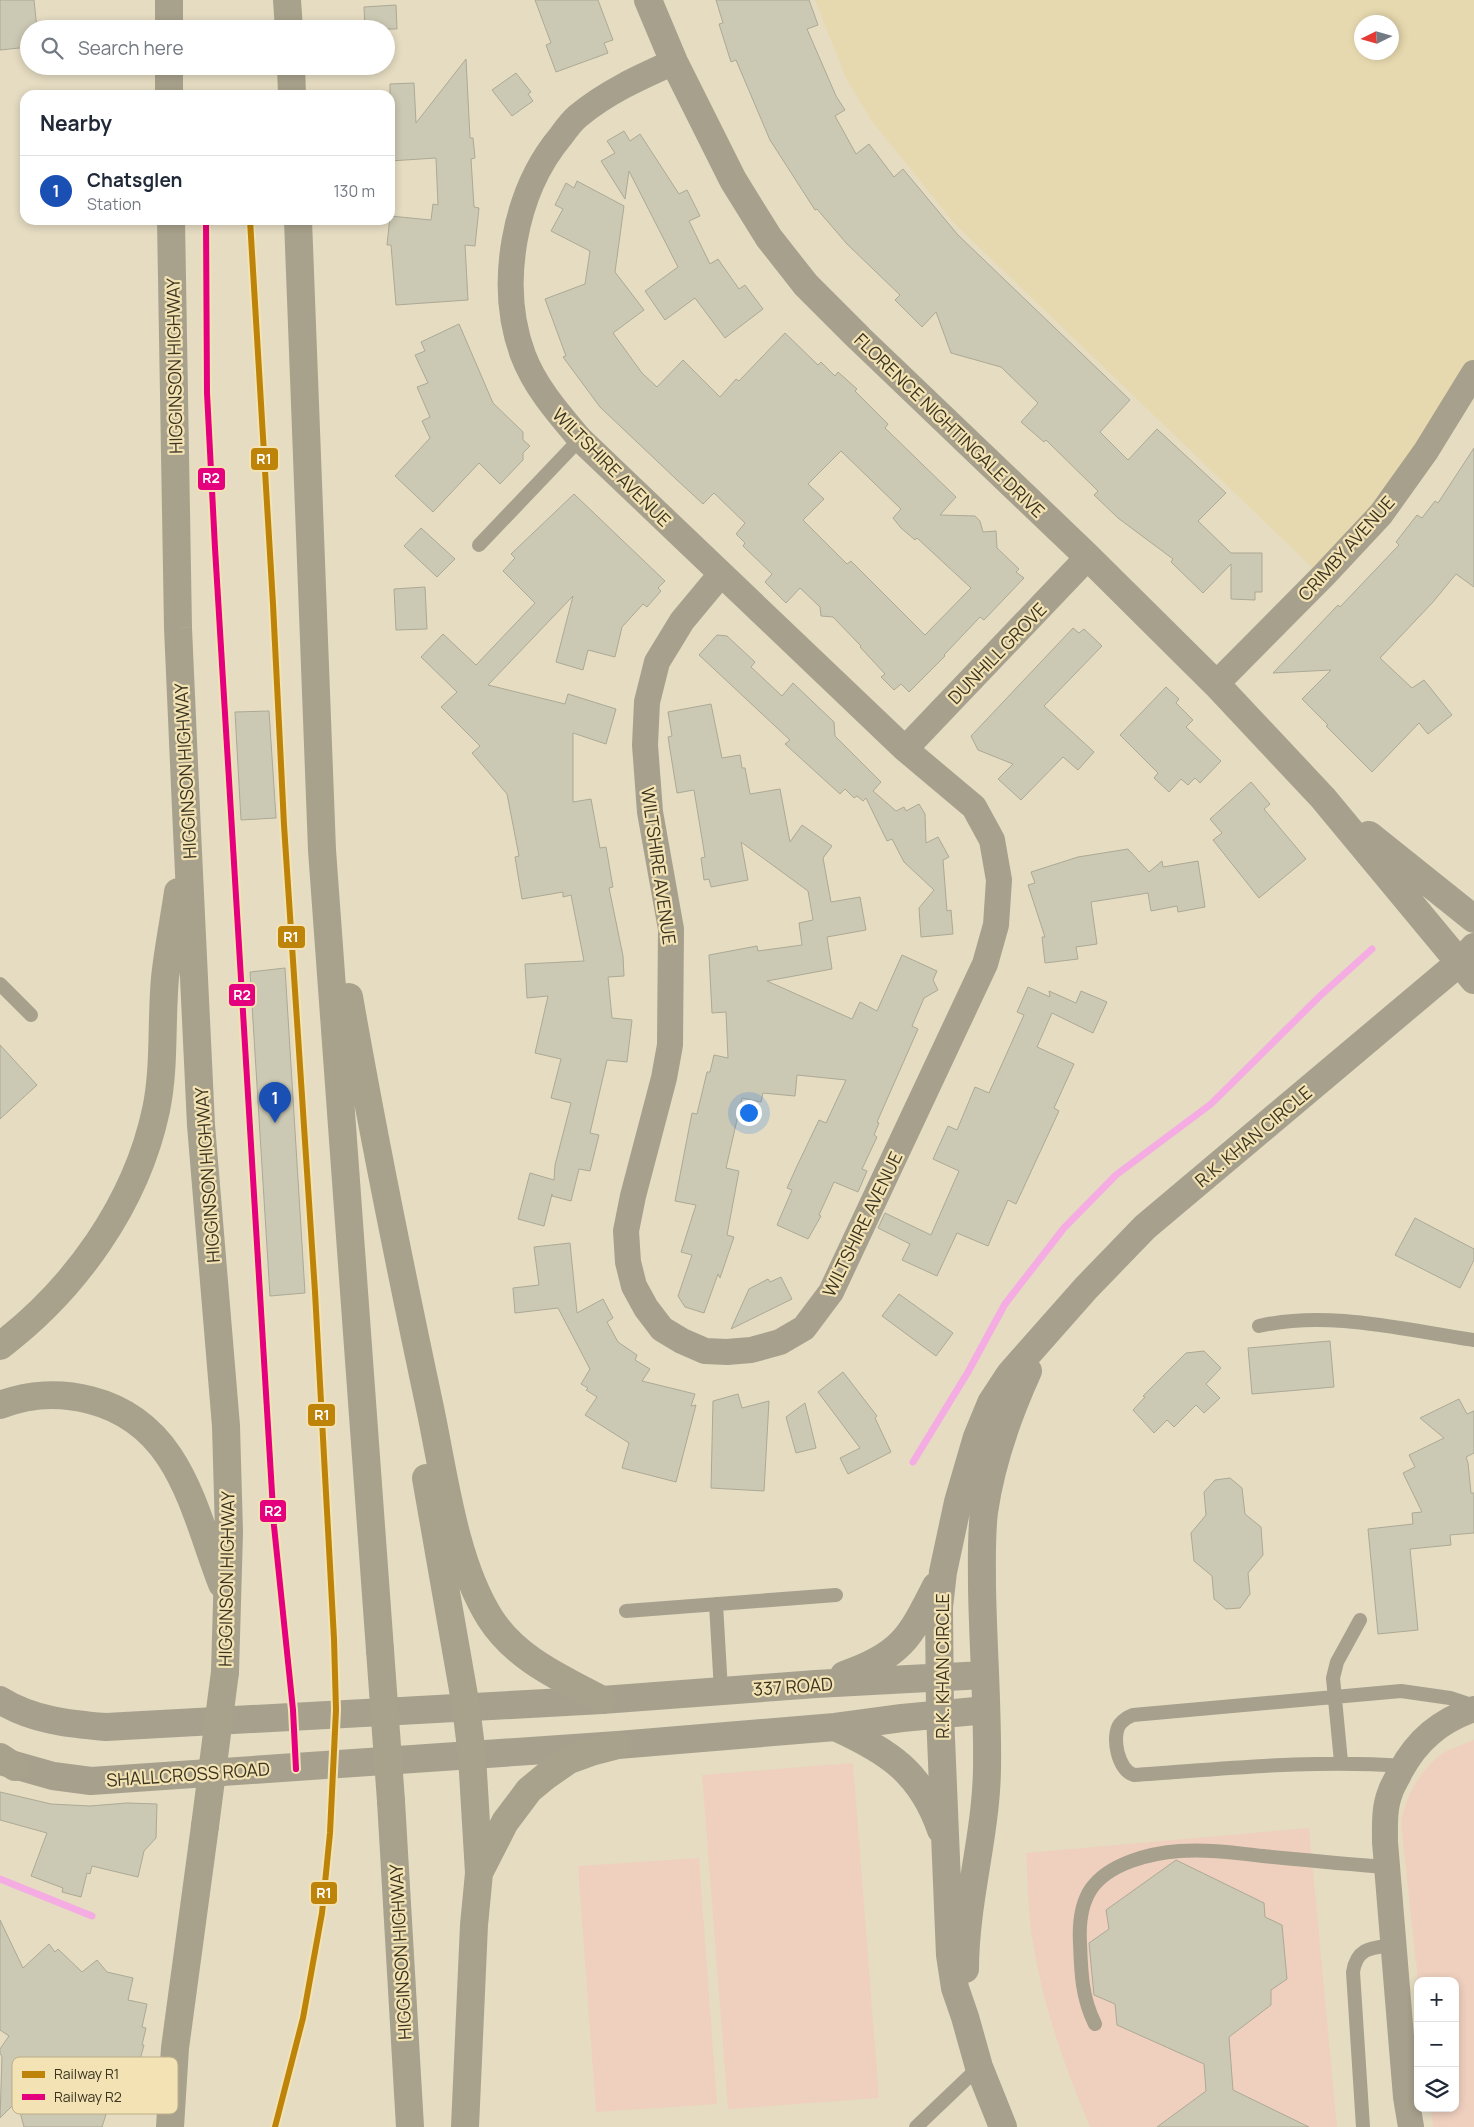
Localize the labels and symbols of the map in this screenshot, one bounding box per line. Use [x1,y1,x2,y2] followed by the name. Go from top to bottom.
[1354,15,1399,60] north arrow
[160,277,188,454] street label: HIGGINSON HIGHWAY
[850,327,1050,523] street label: FLORENCE NIGHTINGALE DRIVE
[547,402,677,532] street label: WILTSHIRE AVENUE
[250,447,279,471] line badge: R1
[256,449,272,468] text: R1
[197,467,226,491] line badge: R2
[202,468,220,487] text: R2
[1292,490,1400,606] street label: CRIMBY AVENUE
[942,597,1052,709] street label: DUNHILL GROVE
[168,682,202,859] street label: HIGGINSON HIGHWAY
[636,786,682,946] street label: WILTSHIRE AVENUE
[277,925,306,949] line badge: R1
[283,927,299,946] text: R1
[228,983,256,1007] line badge: R2
[233,985,251,1004] text: R2
[1189,1080,1317,1192] street label: R.K. KHAN CIRCLE
[259,1082,291,1123] pin: 1
[189,1085,225,1264] street label: HIGGINSON HIGHWAY
[736,1100,762,1126] your location
[816,1148,908,1300] street label: WILTSHIRE AVENUE
[307,1403,336,1427] line badge: R1
[314,1405,330,1424] text: R1
[212,1490,240,1667] street label: HIGGINSON HIGHWAY
[259,1499,287,1523] line badge: R2
[264,1501,282,1520] text: R2
[930,1593,954,1739] street label: R.K. KHAN CIRCLE
[752,1671,834,1701] street label: 337 ROAD
[105,1756,271,1792] street label: SHALLCROSS ROAD
[383,1863,417,2040] street label: HIGGINSON HIGHWAY
[310,1881,338,1905] line badge: R1
[316,1883,332,1902] text: R1
[12,2057,178,2114] legend
[54,2064,119,2083] text: Railway R1
[54,2087,122,2106] text: Railway R2

